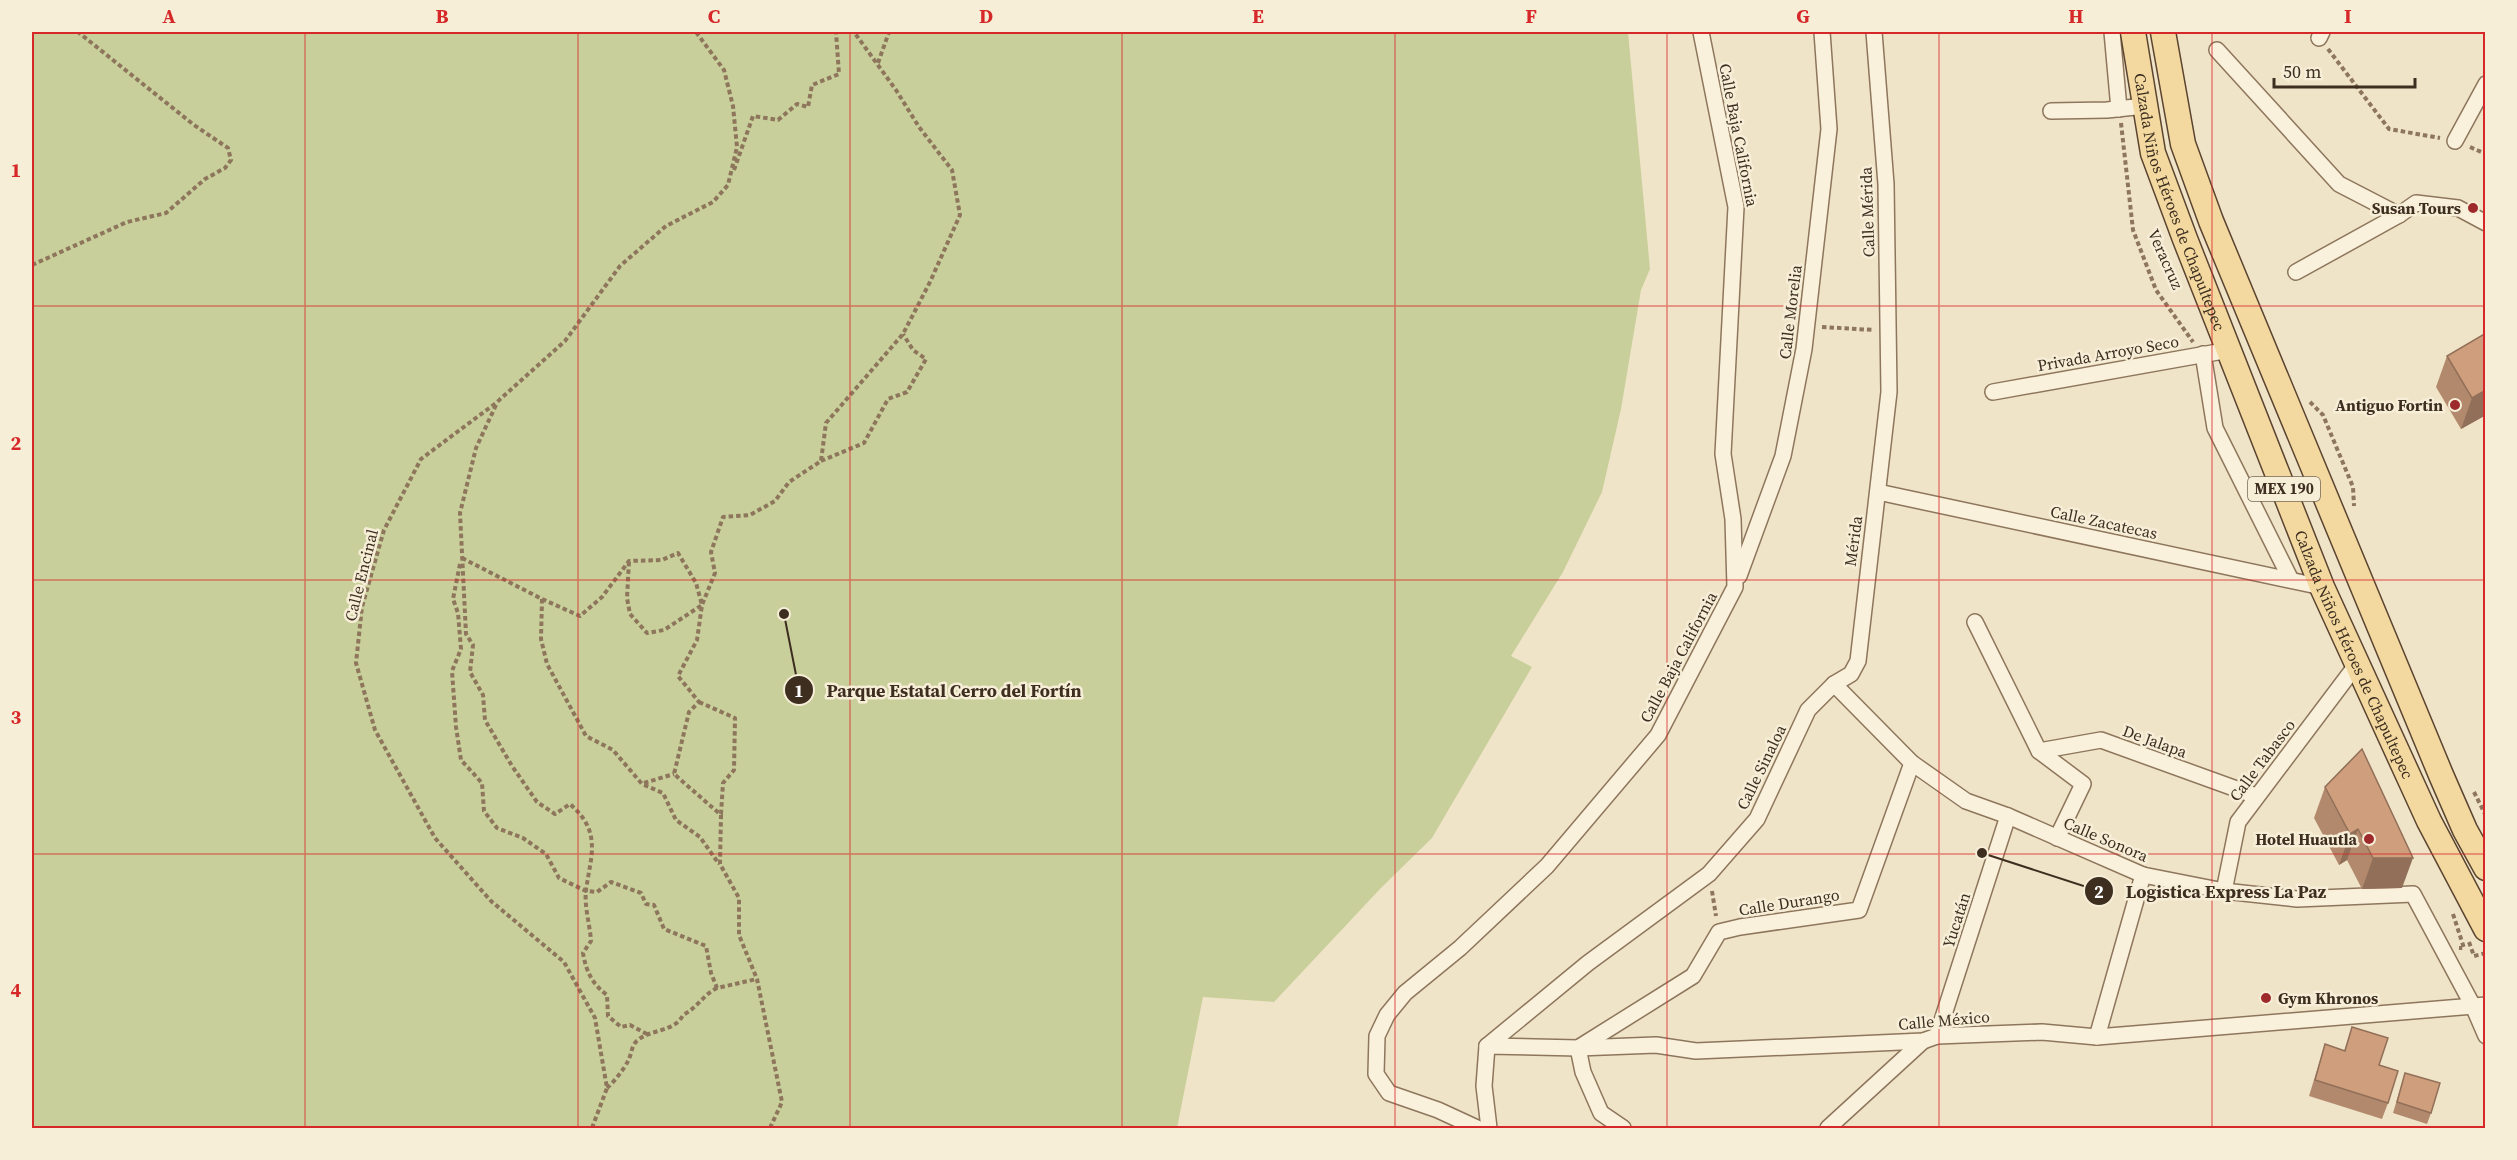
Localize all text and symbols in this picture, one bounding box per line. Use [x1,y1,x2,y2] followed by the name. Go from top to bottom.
[162,2,176,30] text: A
[435,2,449,30] text: B
[708,2,720,30] text: C
[979,2,993,30] text: D
[1252,2,1264,30] text: E
[1525,2,1537,30] text: F
[1796,2,1810,30] text: G
[2068,2,2084,30] text: H
[2344,2,2352,30] text: I
[2274,51,2415,89] scale bar
[2283,59,2321,84] text: 50 m
[1714,61,1764,209] street label: Calle Baja California
[2129,72,2231,334] street label: Calzada Niños Héroes de Chapultepec
[11,156,21,184] text: 1
[1854,166,1880,258] street label: Calle Mérida
[2372,197,2461,219] place label: Susan Tours
[2466,201,2480,215] marker: Susan Tours
[2143,225,2189,293] street label: Veracruz
[1773,263,1807,360] street label: Calle Morelia
[2036,330,2181,376] street label: Privada Arroyo Seco
[2335,394,2443,416] place label: Antiguo Fortin
[2448,398,2462,412] marker: Antiguo Fortin
[11,429,22,457] text: 2
[2248,477,2320,501] road number: MEX 190
[2048,500,2160,544] street label: Calle Zacatecas
[1839,513,1868,568] street label: Mérida
[339,526,383,623] street label: Calle Encinal
[2290,527,2419,782] street label: Calzada Niños Héroes de Chapultepec
[1634,587,1722,726] street label: Calle Baja California
[784,672,1093,708] callout: Parque Estatal Cerro del Fortín
[794,678,804,703] text: 1
[826,678,1082,703] text: Parque Estatal Cerro del Fortín
[11,703,22,731] text: 3
[2224,714,2300,806] street label: Calle Tabasco
[2120,719,2191,763] street label: De Jalapa
[1731,720,1791,813] street label: Calle Sinaloa
[2060,811,2152,867] street label: Calle Sonora
[2255,828,2357,850] place label: Hotel Huautla
[2362,832,2376,846] marker: Hotel Huautla
[2084,873,2338,909] callout: Logistica Express La Paz
[2094,879,2104,904] text: 2
[2126,879,2327,904] text: Logistica Express La Paz
[1737,883,1841,921] street label: Calle Durango
[1937,889,1975,950] street label: Yucatán
[11,976,22,1004] text: 4
[2278,987,2378,1009] place label: Gym Khronos
[2259,991,2273,1005] marker: Gym Khronos
[1897,1005,1991,1035] street label: Calle México

